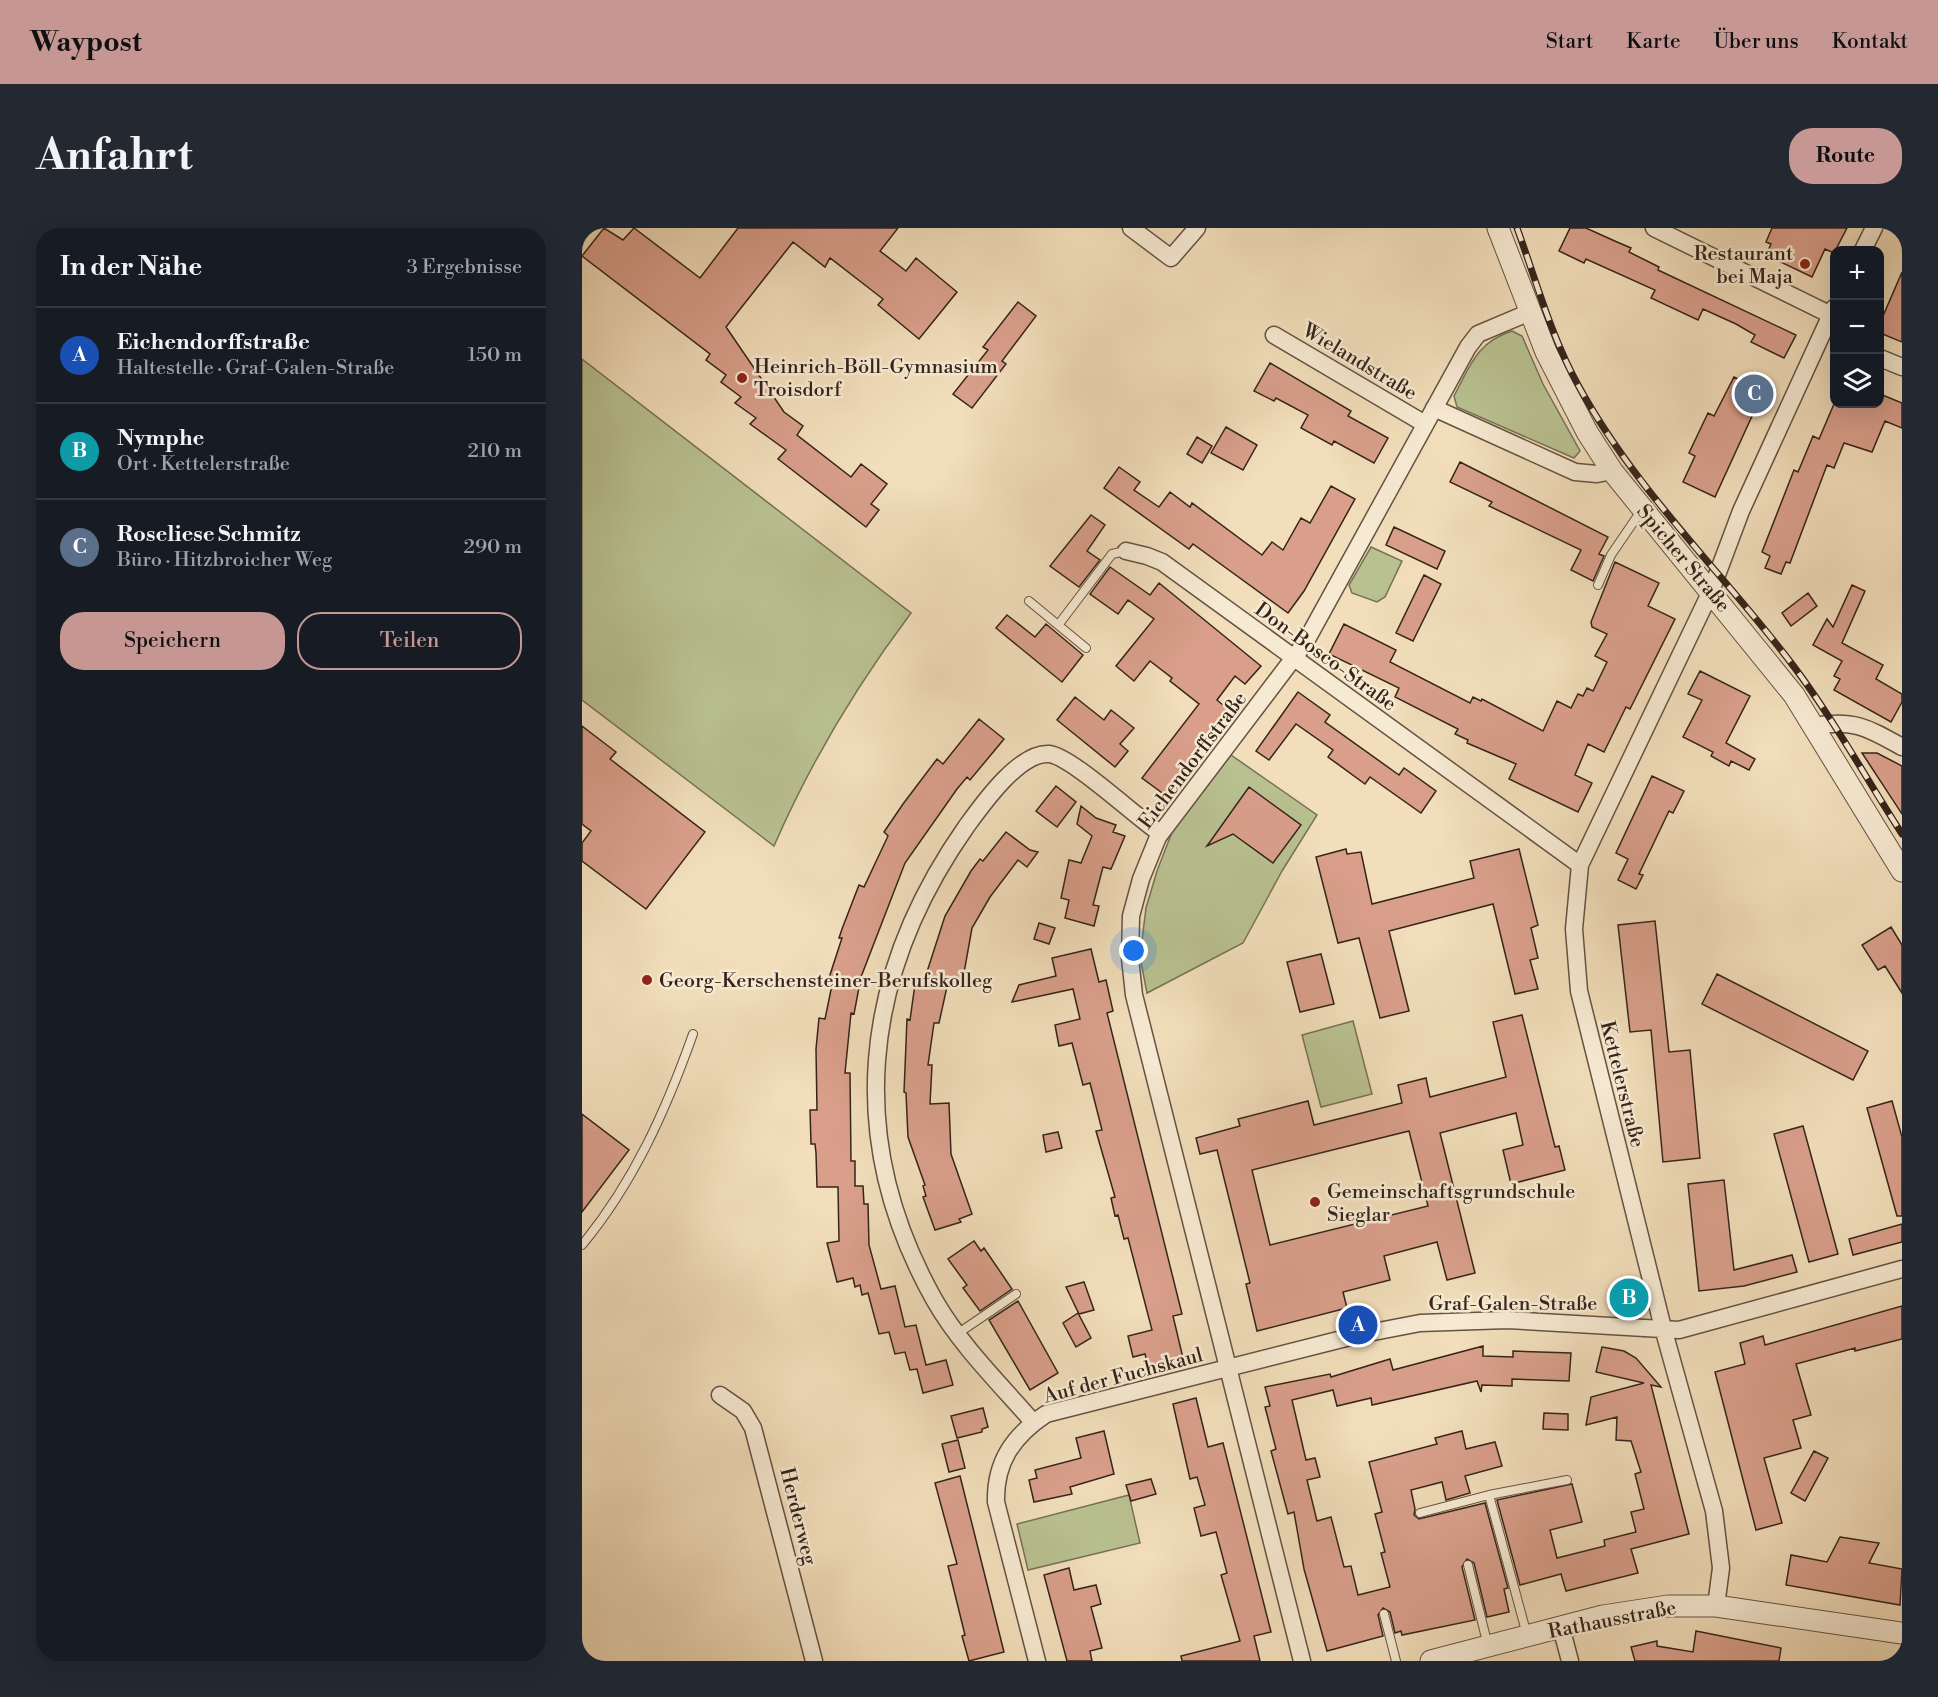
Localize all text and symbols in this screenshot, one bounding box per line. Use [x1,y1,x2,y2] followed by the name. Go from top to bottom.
[30,25,142,60] text: Waypost
[1546,29,1593,55] text: Start
[1626,29,1681,55] text: Karte
[1714,29,1799,55] text: Über uns
[1832,29,1908,55] text: Kontakt
[1789,128,1902,184] button: Route
[36,130,193,183] text: Anfahrt
[1694,242,1794,290] place label: Restaurant bei Maja
[1830,246,1884,408] map controls
[1830,246,1884,300] button: +
[60,251,202,283] text: In der Nähe
[407,255,522,280] text: 3 Ergebnisse
[1798,257,1812,271] marker: Restaurant bei Maja
[1830,300,1884,354] button: −
[1296,318,1421,406] street label: Wielandstraße
[117,329,310,356] text: Eichendorffstraße
[72,343,87,368] text: A
[467,343,522,368] text: 150 m
[1830,354,1884,408] button: layers
[754,355,998,403] place label: Heinrich-Böll-Gymnasium Troisdorf
[117,356,394,381] text: Haltestelle · Graf-Galen-Straße
[735,371,749,385] marker: Heinrich-Böll-Gymnasium Troisdorf
[1734,372,1774,416] pin: C
[117,425,204,452] text: Nymphe
[72,439,87,464] text: B
[467,439,522,464] text: 210 m
[117,452,290,477] text: Ort · Kettelerstraße
[1631,500,1735,618] street label: Spicher Straße
[117,521,301,548] text: Roseliese Schmitz
[72,535,87,560] text: C
[464,535,522,560] text: 290 m
[117,548,332,573] text: Büro · Hitzbroicher Weg
[1249,597,1401,717] street label: Don-Bosco-Straße
[60,612,285,670] button: Speichern
[297,612,522,670] button: Teilen
[1134,687,1253,834] street label: Eichendorffstraße
[1119,936,1148,965] your location
[659,969,993,994] place label: Georg-Kerschensteiner-Berufskolleg
[640,973,654,987] marker: Georg-Kerschensteiner-Berufskolleg
[1594,1019,1649,1150] street label: Kettelerstraße
[1327,1180,1575,1228] place label: Gemeinschaftsgrundschule Sieglar
[1308,1195,1322,1209] marker: Gemeinschaftsgrundschule Sieglar
[1610,1276,1648,1320] pin: B
[1429,1292,1597,1317] street label: Graf-Galen-Straße
[1338,1302,1378,1348] pin: A
[1040,1343,1206,1410] street label: Auf der Fuchskaul
[773,1465,822,1568] street label: Herderweg
[1546,1596,1678,1645] street label: Rathausstraße

